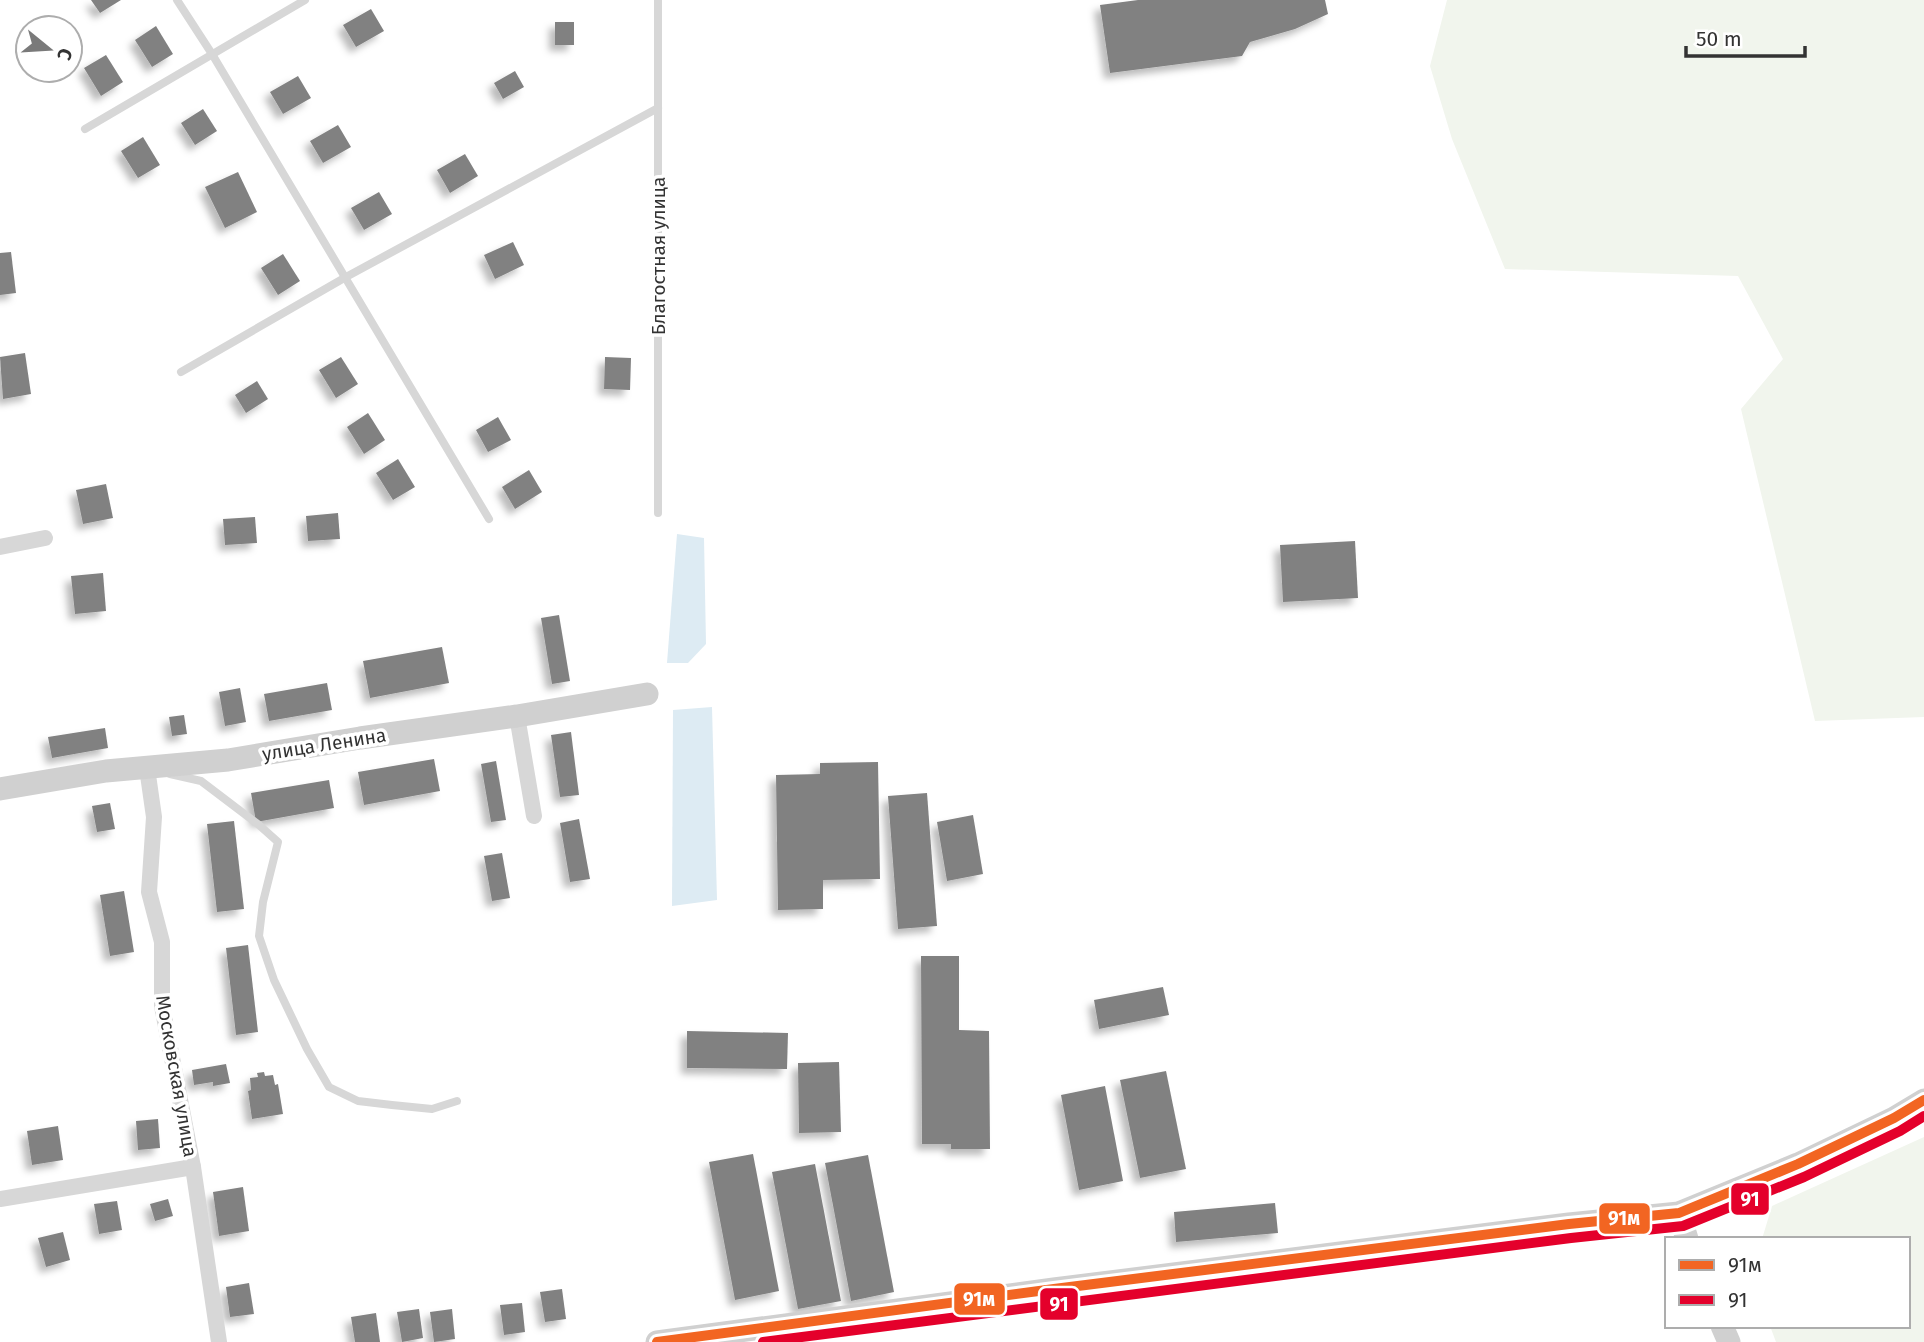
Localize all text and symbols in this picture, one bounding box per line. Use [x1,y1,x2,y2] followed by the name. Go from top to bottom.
[14,14,84,84] north arrow
[1686,14,1805,58] scale bar
[1696,26,1742,52] text: 50 m
[52,45,77,63] text: С
[647,177,670,335] street label: Благостная улица
[260,723,388,766] street label: улица Ленина
[151,993,202,1159] street label: Московская улица
[1730,1182,1770,1216] line badge: 91
[1740,1188,1760,1211] text: 91
[1598,1202,1651,1235] line badge: 91м
[1608,1207,1640,1230] text: 91м
[1665,1237,1910,1328] legend
[1728,1252,1762,1278] text: 91м
[953,1282,1006,1316] line badge: 91м
[1039,1287,1079,1321] line badge: 91
[1728,1287,1748,1313] text: 91
[963,1288,995,1311] text: 91м
[1049,1293,1069,1316] text: 91

